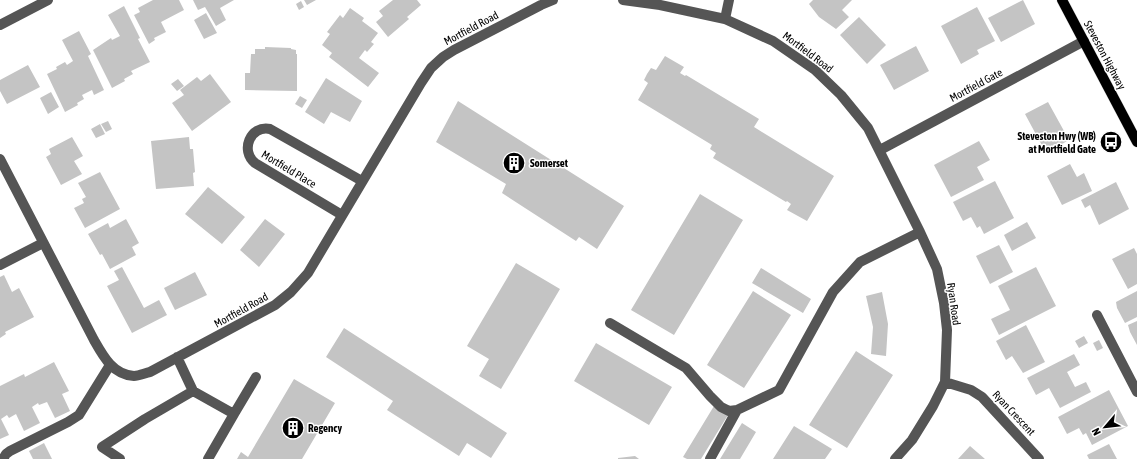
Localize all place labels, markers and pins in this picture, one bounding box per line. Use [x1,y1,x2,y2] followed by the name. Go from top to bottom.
[1098,129,1124,155] bus stop icon: Steveston Hwy (WB) at Mortfield Gate
[1018,130,1096,155] place label: Steveston Hwy (WB) at Mortfield Gate
[501,150,527,176] building icon: Somerset
[530,157,569,169] place label: Somerset
[280,415,306,441] building icon: Regency
[308,422,342,434] place label: Regency

